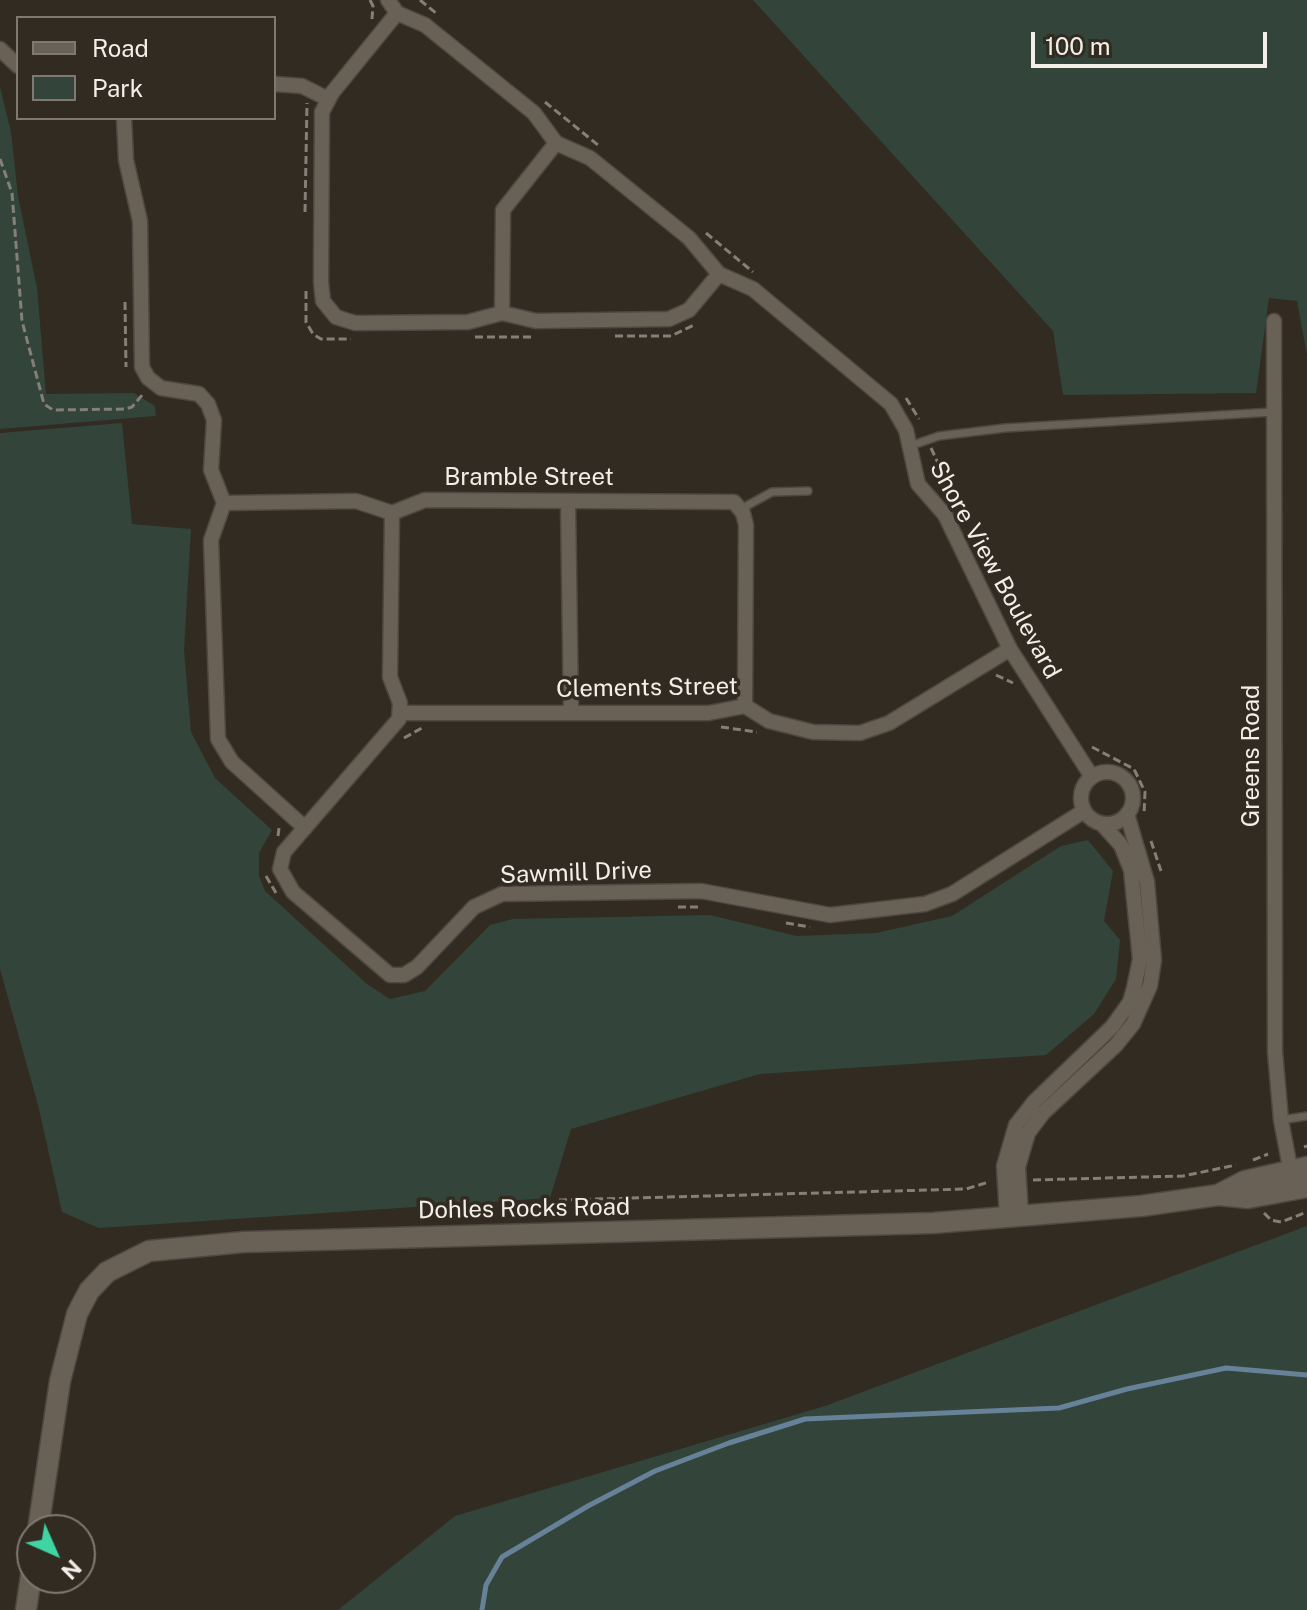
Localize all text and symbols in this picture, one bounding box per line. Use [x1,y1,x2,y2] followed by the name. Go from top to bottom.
[16,16,276,120] legend
[1035,16,1271,66] scale bar
[1045,32,1111,60] text: 100 m
[92,34,149,62] text: Road
[92,74,143,102] text: Park
[923,456,1067,684] street label: Shore View Boulevard
[444,464,614,492] street label: Bramble Street
[556,672,738,704] street label: Clements Street
[1238,685,1266,827] street label: Greens Road
[500,856,652,890] street label: Sawmill Drive
[418,1193,630,1225] street label: Dohles Rocks Road
[16,1514,96,1594] north arrow
[56,1554,87,1585] text: N

